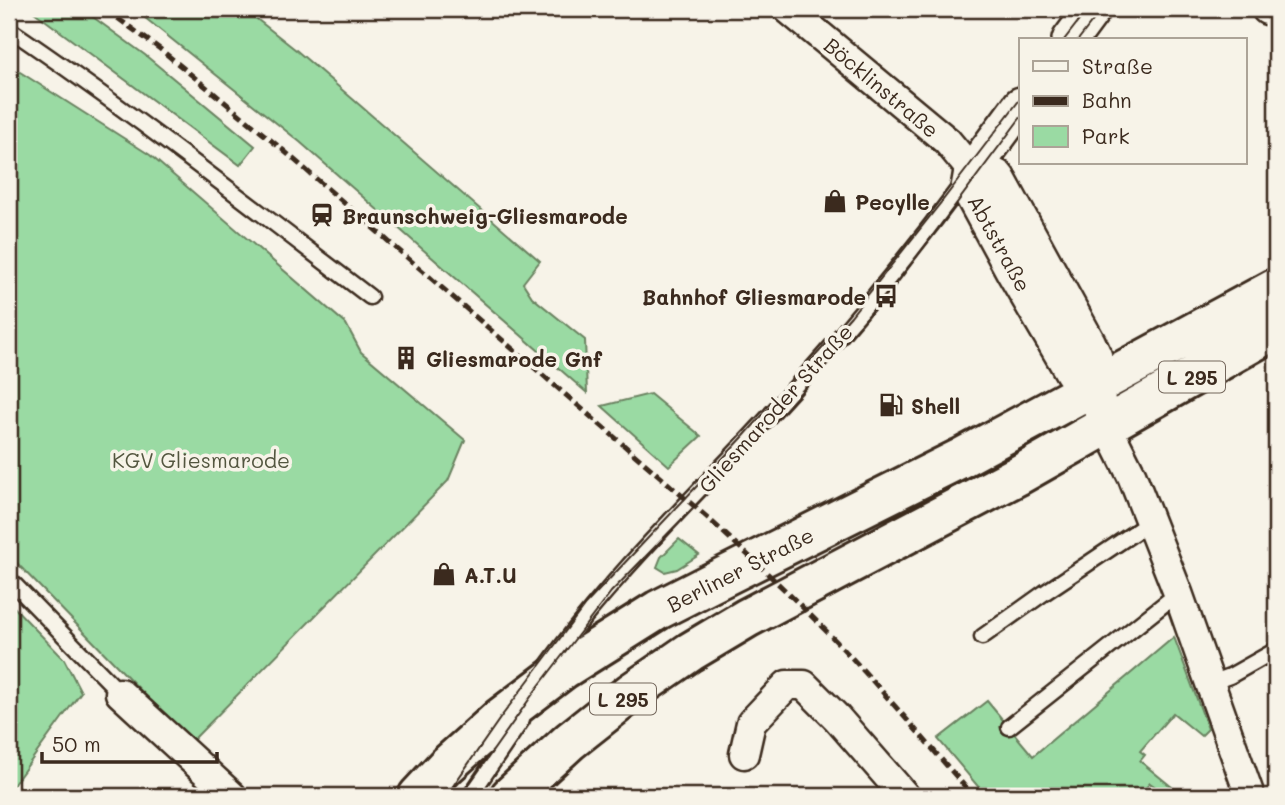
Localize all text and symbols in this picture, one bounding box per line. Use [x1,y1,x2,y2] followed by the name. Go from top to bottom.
[819,31,945,143] street label: Böcklinstraße
[1019,38,1246,164] legend
[1082,52,1153,79] text: Straße
[1082,86,1132,113] text: Bahn
[1082,122,1130,149] text: Park
[821,187,849,215] shop icon: Pecylle
[855,188,930,216] place label: Pecylle
[962,190,1038,296] street label: Abtstraße
[308,201,336,229] station icon: Braunschweig-Gliesmarode
[342,202,628,229] place label: Braunschweig-Gliesmarode
[872,282,900,310] bus stop icon: Bahnhof Gliesmarode
[642,283,866,310] place label: Bahnhof Gliesmarode
[692,318,858,498] street label: Gliesmaroder Straße
[392,344,420,372] building icon: Gliesmarode Gnf
[426,345,603,372] place label: Gliesmarode Gnf
[1159,362,1225,392] road number: L 295
[877,391,905,419] fuel station icon: Shell
[911,392,960,419] place label: Shell
[112,446,290,473] park label: KGV Gliesmarode
[662,520,818,618] street label: Berliner Straße
[430,560,458,588] shop icon: A.T.U
[464,561,517,588] place label: A.T.U
[590,684,656,714] road number: L 295
[42,721,217,765] scale bar
[52,730,101,757] text: 50 m

